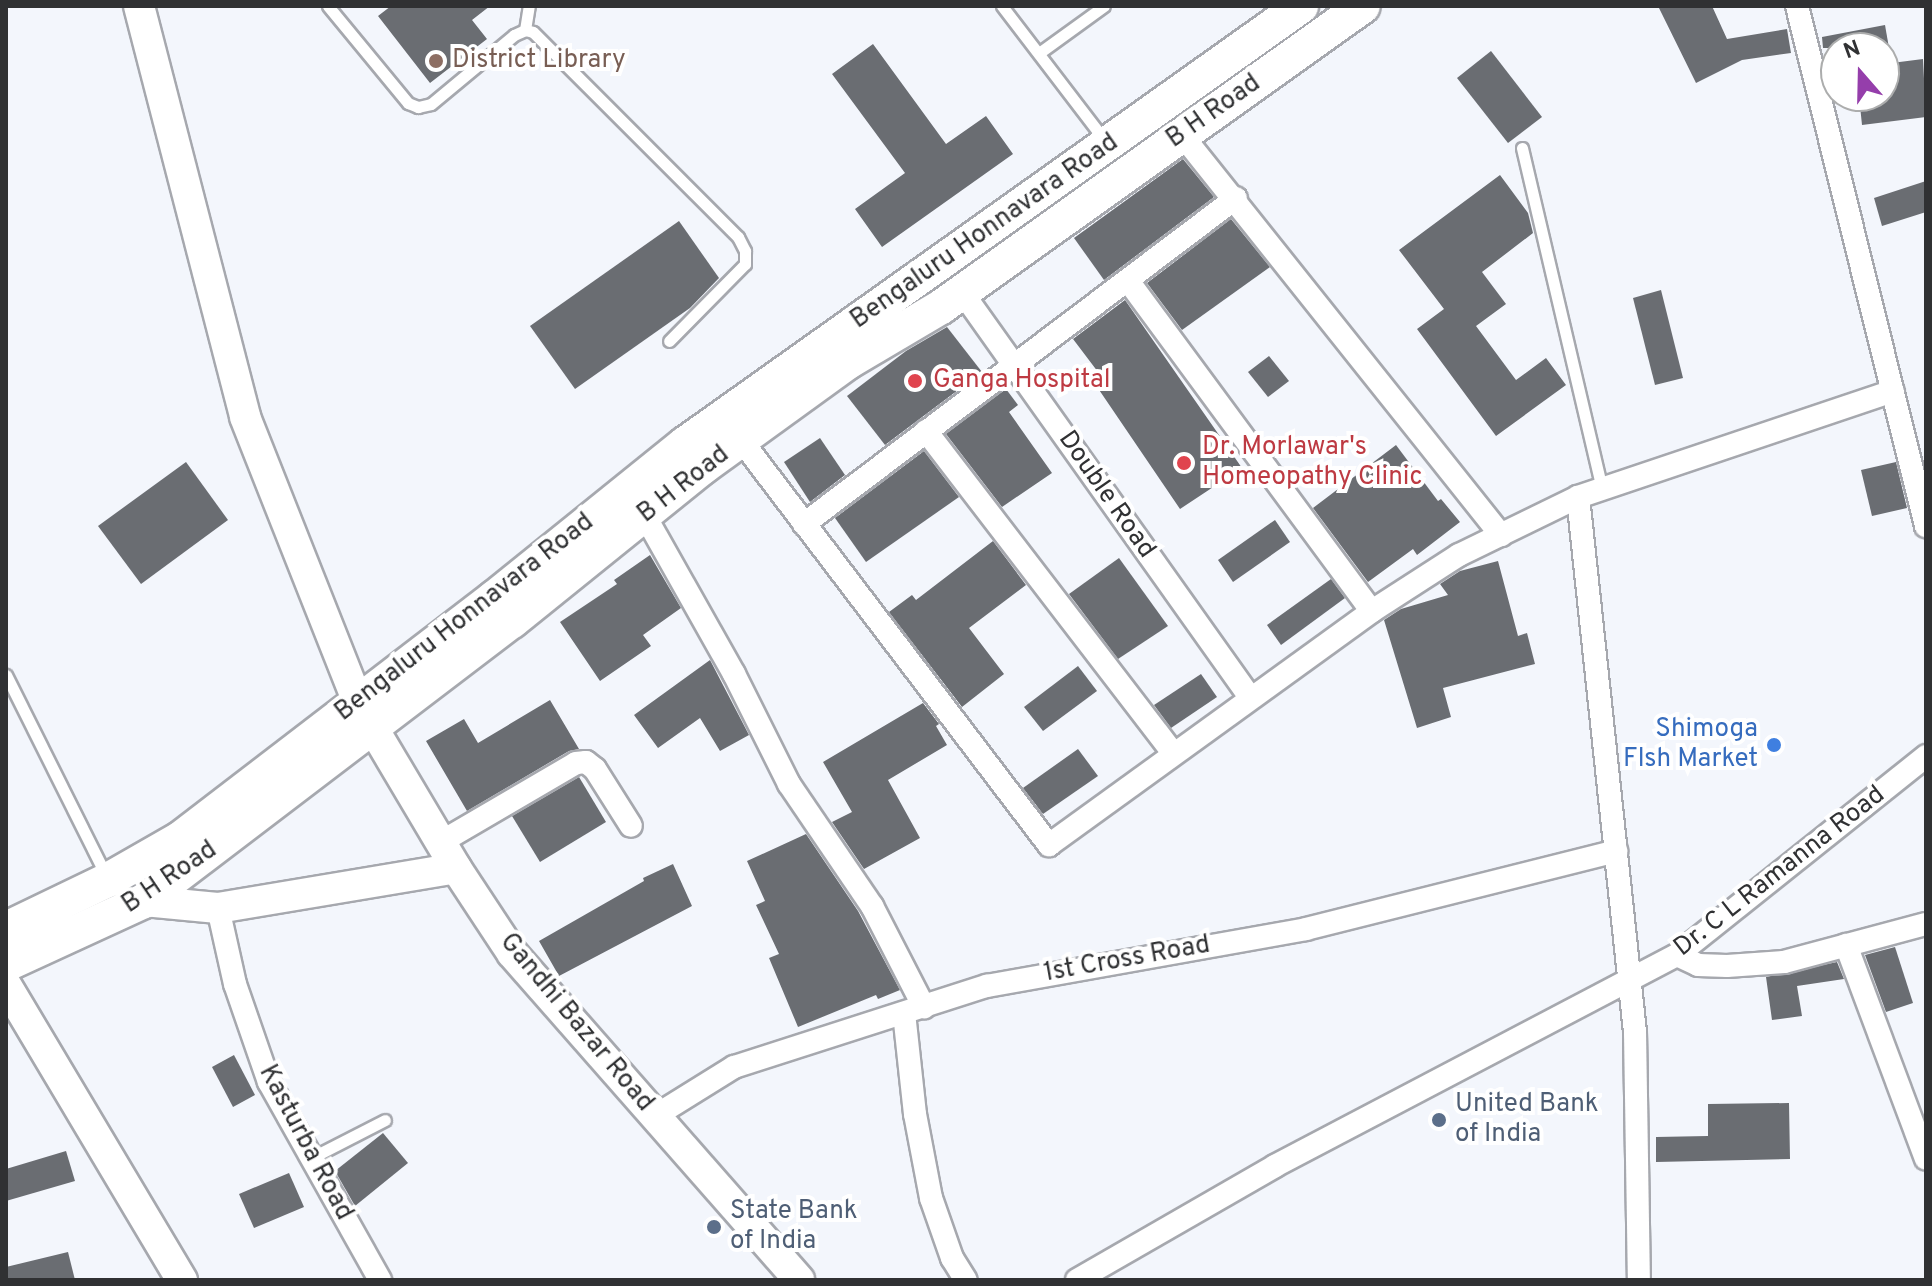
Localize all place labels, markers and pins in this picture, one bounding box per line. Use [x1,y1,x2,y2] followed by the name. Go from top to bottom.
[452,45,626,77] place label: District Library
[427,52,445,70] marker: District Library
[933,365,1111,397] place label: Ganga Hospital
[904,370,926,392] marker: Ganga Hospital
[1202,432,1422,494] place label: Dr. Morlawar's Homeopathy Clinic
[1173,452,1195,474] marker: Dr. Morlawar's Homeopathy Clinic
[1623,714,1758,776] place label: Shimoga FIsh Market
[1765,736,1783,754] marker: Shimoga FIsh Market
[1455,1089,1599,1150] place label: United Bank of India
[1430,1111,1448,1129] marker: United Bank of India
[730,1196,858,1258] place label: State Bank of India
[705,1218,723,1236] marker: State Bank of India

